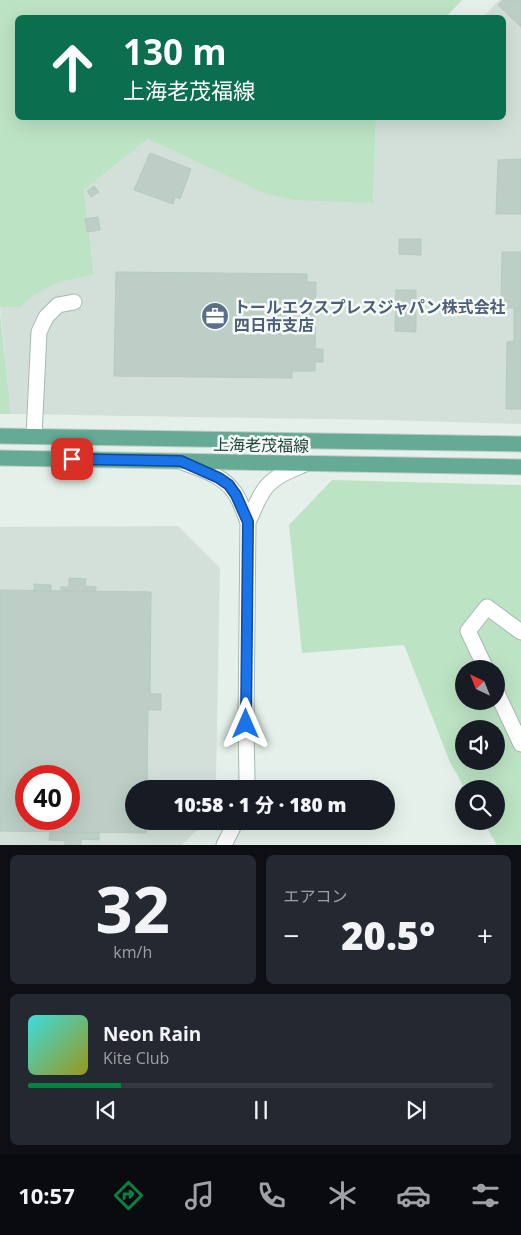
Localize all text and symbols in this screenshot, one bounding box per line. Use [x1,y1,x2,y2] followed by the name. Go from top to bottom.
[123,28,227,75] text: 130 m
[40,35,105,100] icon: ahead
[123,75,255,105] text: 上海老茂福線
[234,296,506,336] place label: トールエクスプレスジャパン株式会社 四日市支店
[200,301,230,331] office icon: トールエクスプレスジャパン株式会社 四日市支店
[213,433,309,457] street label: 上海老茂福線
[51,438,93,480] pin
[58,445,86,473] icon: arrive
[455,660,505,710] north arrow
[455,660,505,830] map controls
[219,697,271,749] position arrow
[455,720,505,770] button: sound
[15,765,80,830] speed limit sign: 40
[455,780,505,830] button: search
[173,792,347,818] text: 10:58 · 1 分 · 180 m
[96,864,170,952] text: 32
[284,885,348,907] text: エアコン
[341,909,435,961] text: 20.5°
[284,916,300,954] text: −
[477,916,493,954] text: +
[113,941,152,963] text: km/h
[103,1021,201,1047] text: Neon Rain
[103,1047,169,1069] text: Kite Club
[92,1096,120,1124] icon: previous
[247,1096,275,1124] icon: pause
[402,1096,430,1124] icon: next
[111,1178,146,1213] icon: directions
[182,1178,217,1213] icon: music
[254,1178,289,1213] icon: phone
[325,1178,360,1213] icon: climate
[396,1178,431,1213] icon: car
[468,1178,503,1213] icon: filters
[18,1180,75,1210] text: 10:57

